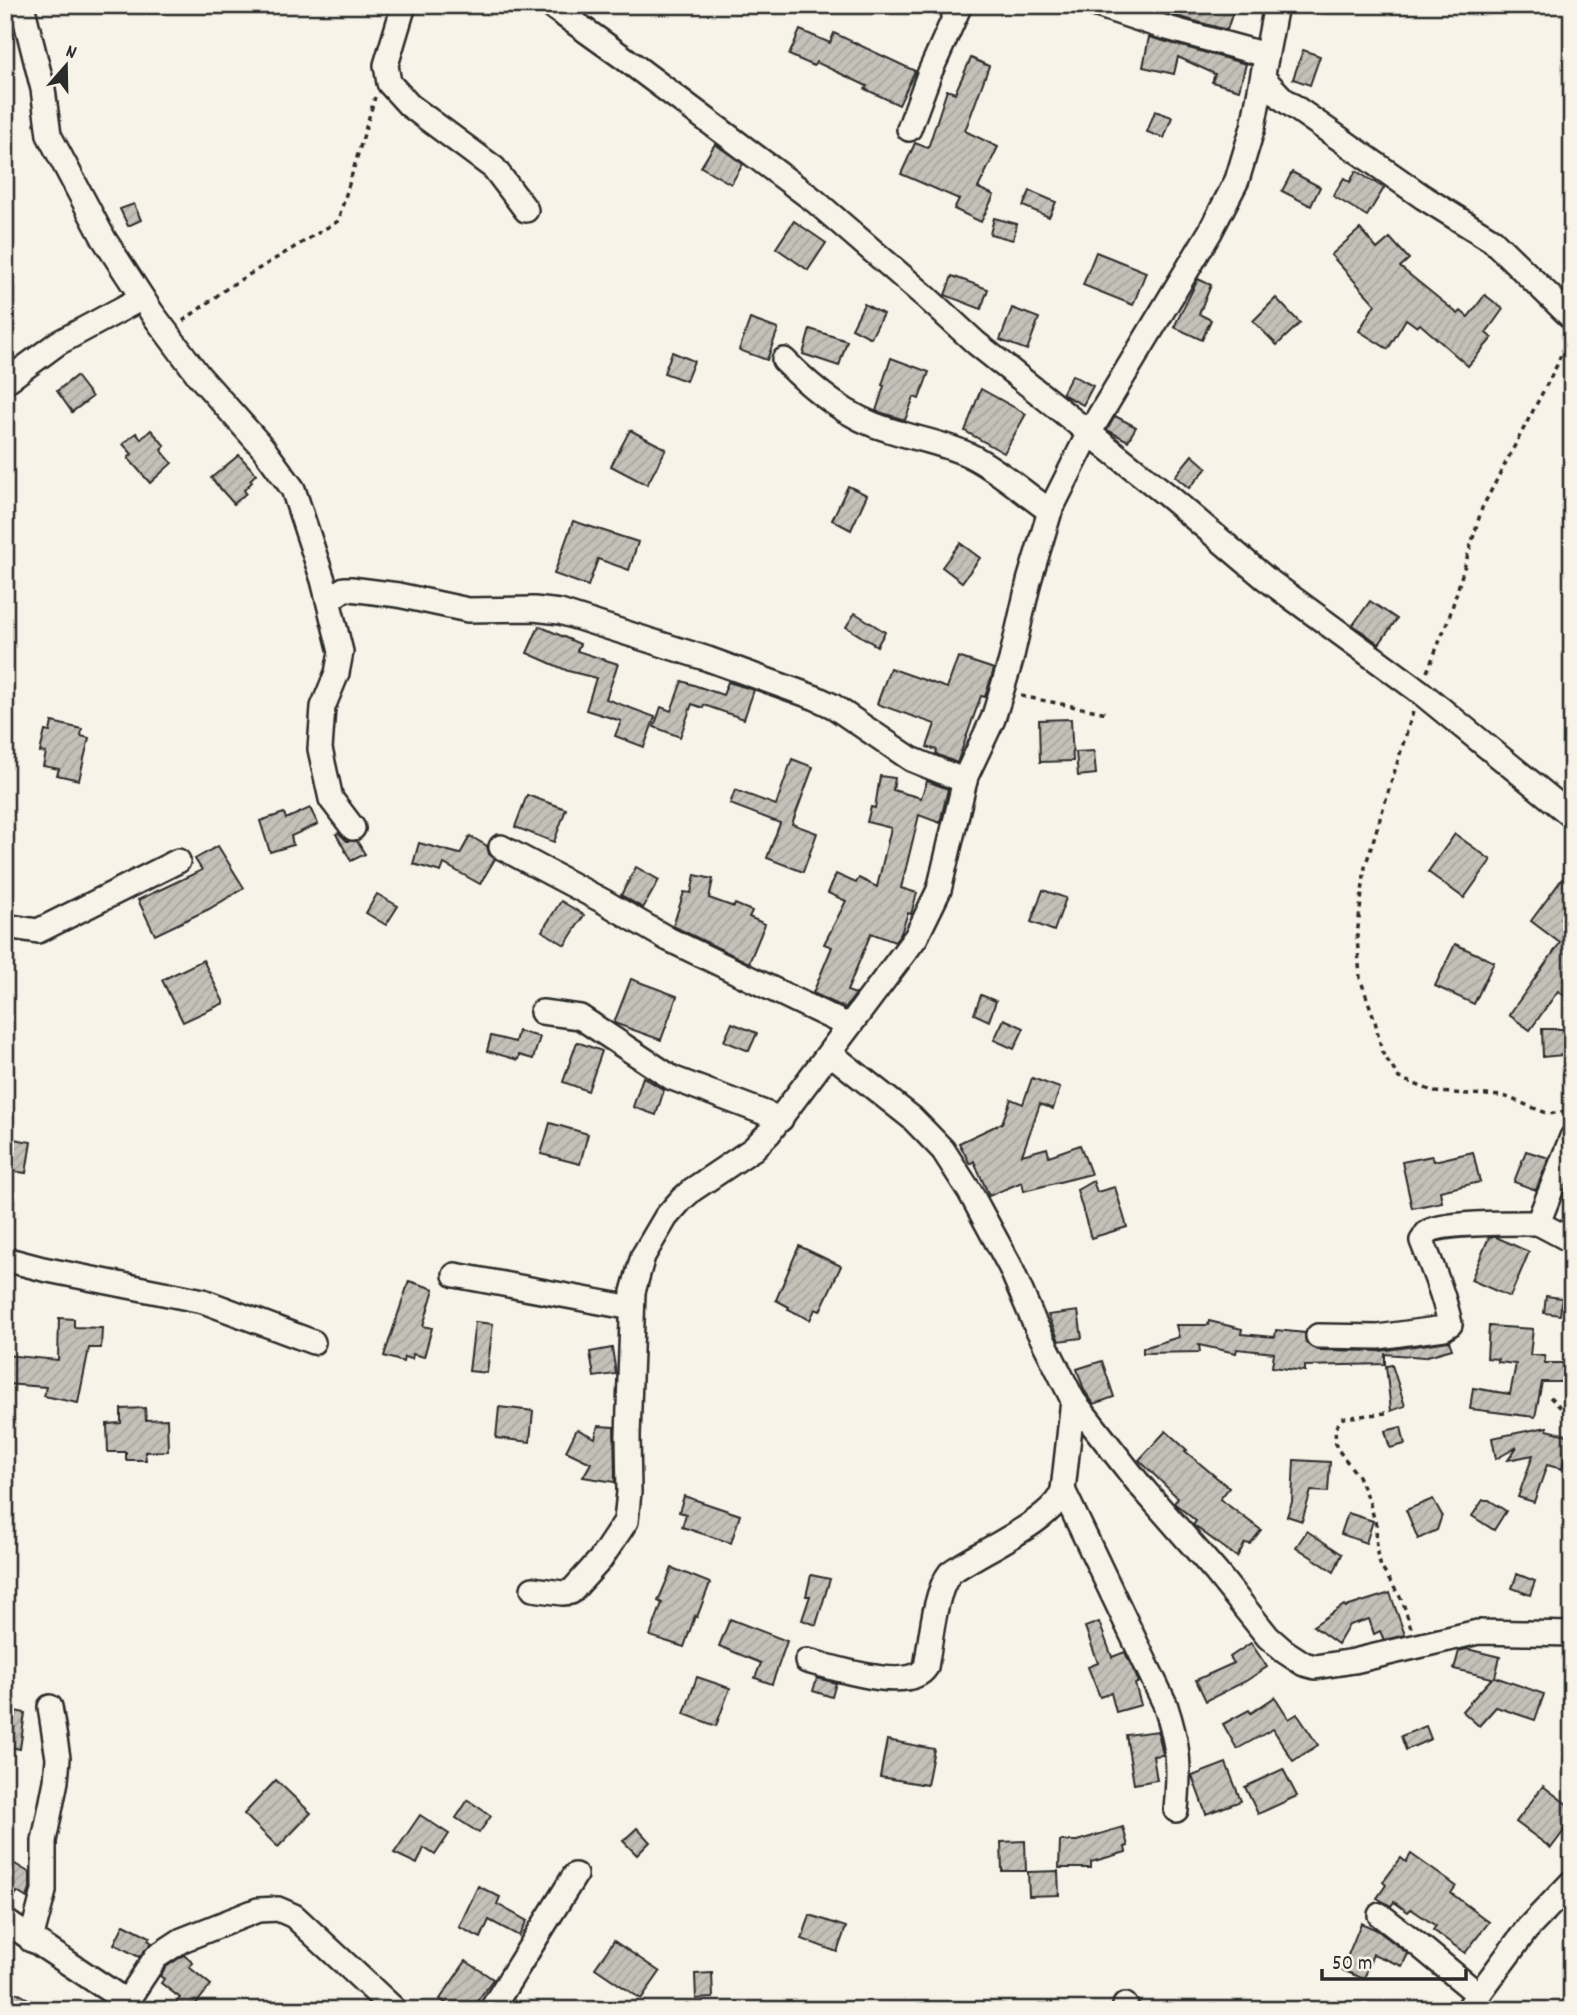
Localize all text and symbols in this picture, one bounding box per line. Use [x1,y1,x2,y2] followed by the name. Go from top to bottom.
[32,32,102,102] north arrow
[62,39,80,68] text: N
[1322,1938,1465,1982] scale bar
[1332,1950,1372,1980] text: 50 m

